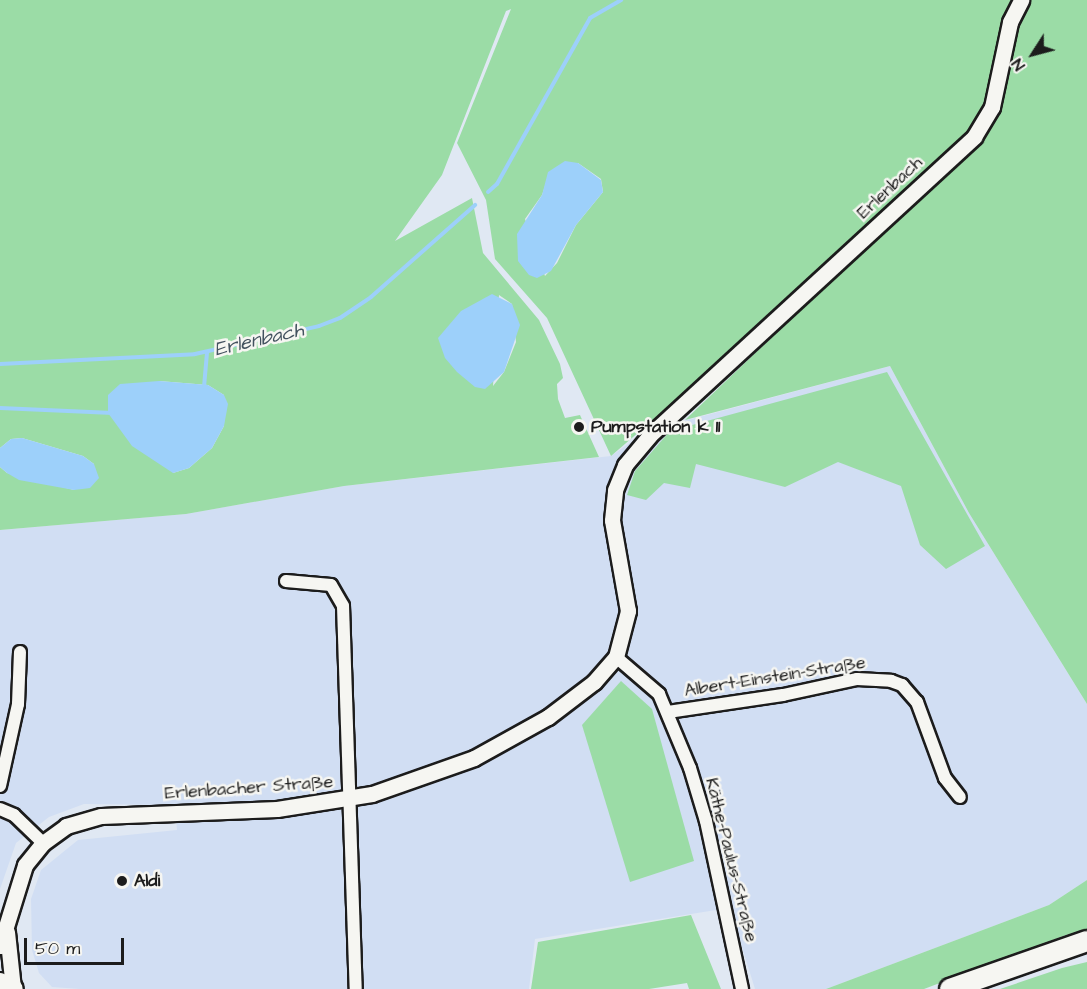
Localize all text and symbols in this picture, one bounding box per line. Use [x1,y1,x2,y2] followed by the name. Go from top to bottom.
[1003,24,1063,84] north arrow
[1007,54,1030,75] text: N
[853,152,927,224] street label: Erlenbach
[212,318,306,362] water label: Erlenbach
[591,416,720,438] place label: Pumpstation k 11
[572,420,586,434] marker: Pumpstation k 11
[683,652,867,702] street label: Albert-Einstein-Straße
[164,771,334,805] street label: Erlenbacher Straße
[700,776,762,944] street label: Käthe-Paulus-Straße
[134,870,160,892] place label: Aldi
[115,874,129,888] marker: Aldi
[27,926,128,964] scale bar
[35,936,80,961] text: 50 m

